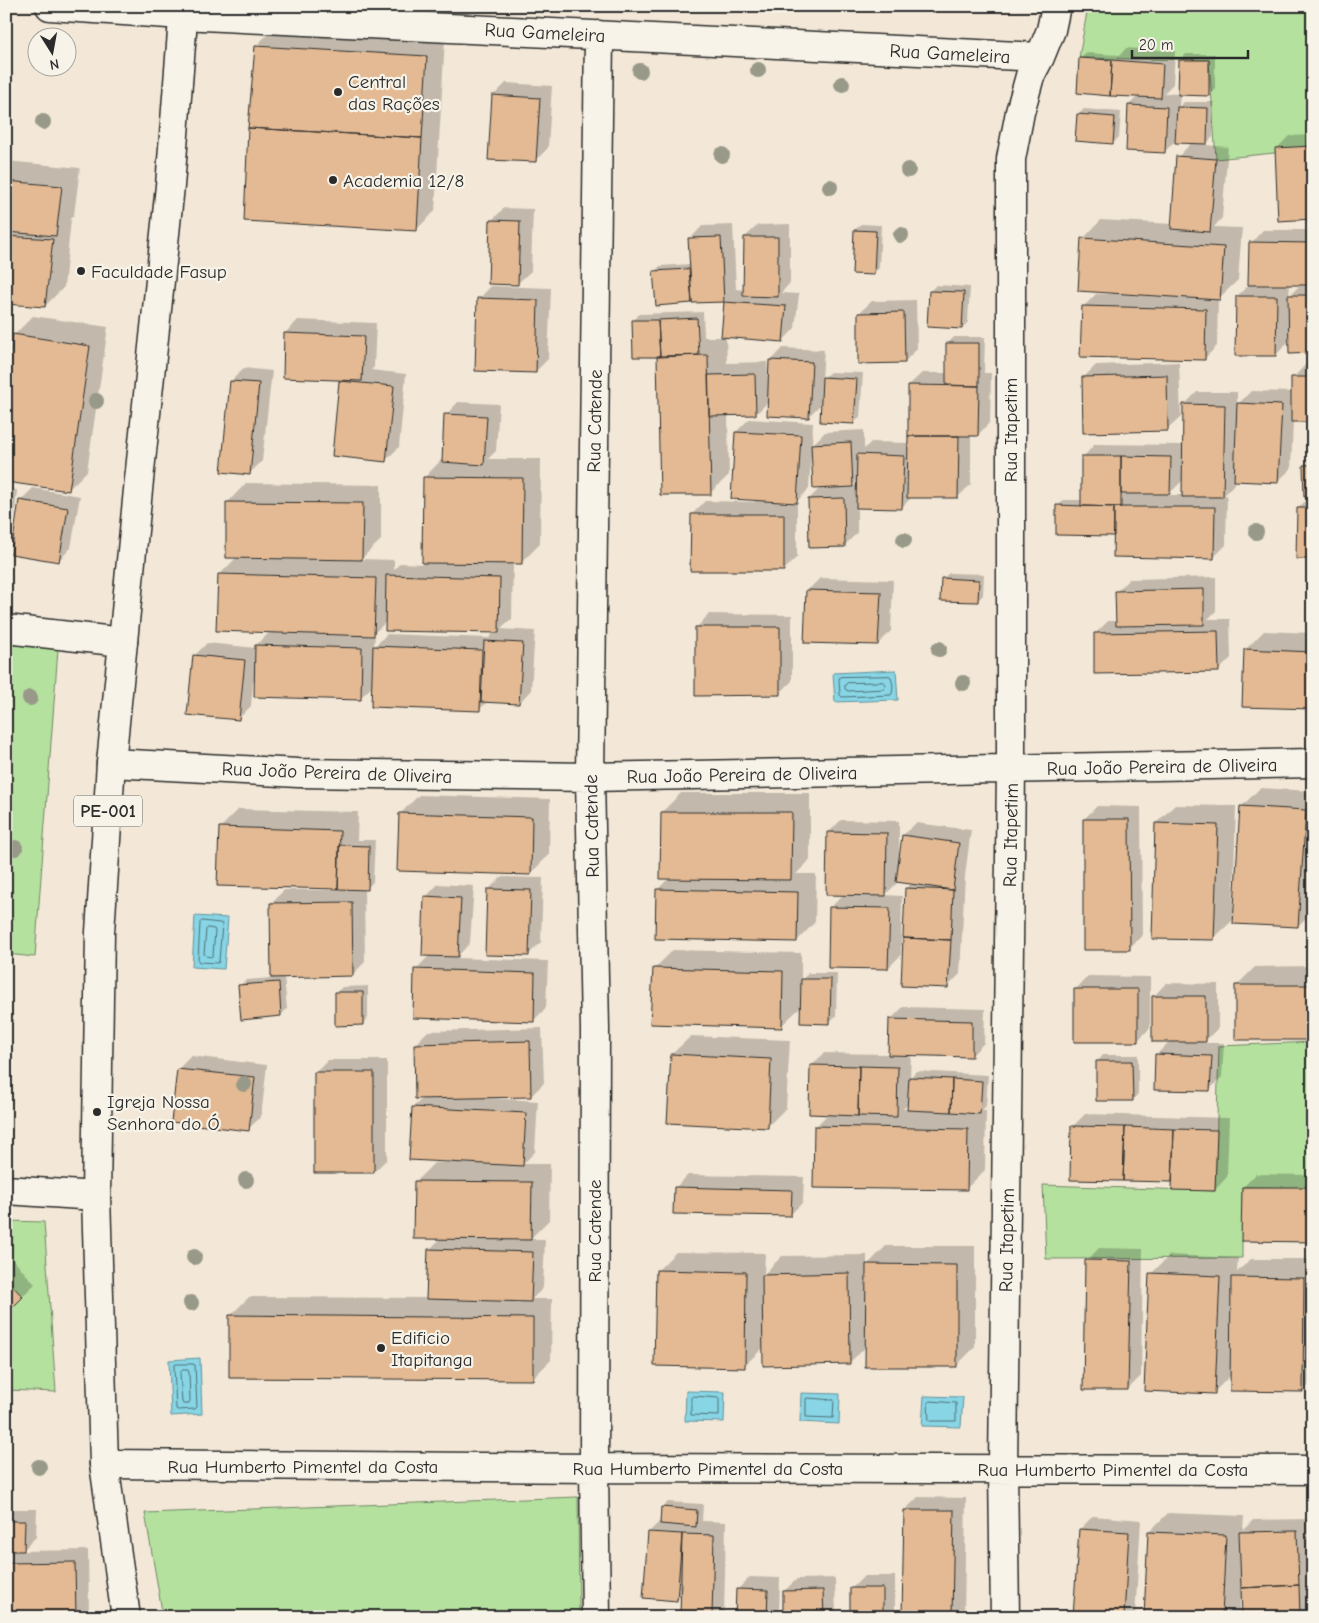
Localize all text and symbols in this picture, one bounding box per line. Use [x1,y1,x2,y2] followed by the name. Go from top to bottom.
[484,19,606,47] street label: Rua Gameleira
[28,28,78,78] north arrow
[1132,28,1248,60] scale bar
[1139,36,1173,54] text: 20 m
[889,40,1011,68] street label: Rua Gameleira
[48,55,60,73] text: N
[348,71,440,115] place label: Central das Rações
[332,86,344,98] marker: Central das Rações
[343,170,464,192] place label: Academia 12/8
[327,174,339,186] marker: Academia 12/8
[91,261,227,283] place label: Faculdade Fasup
[75,265,87,277] marker: Faculdade Fasup
[583,369,607,473] street label: Rua Catende
[1000,378,1022,482] street label: Rua Itapetim
[1046,754,1278,780] street label: Rua João Pereira de Oliveira
[221,758,453,788] street label: Rua João Pereira de Oliveira
[626,762,858,788] street label: Rua João Pereira de Oliveira
[580,774,604,878] street label: Rua Catende
[999,783,1023,887] street label: Rua Itapetim
[74,796,142,826] road number: PE-001
[107,1091,220,1135] place label: Igreja Nossa Senhora do Ó
[91,1106,103,1118] marker: Igreja Nossa Senhora do Ó
[584,1179,606,1283] street label: Rua Catende
[995,1188,1019,1292] street label: Rua Itapetim
[391,1327,473,1371] place label: Edificio Itapitanga
[375,1342,387,1354] marker: Edificio Itapitanga
[168,1456,438,1478] street label: Rua Humberto Pimentel da Costa
[573,1458,843,1480] street label: Rua Humberto Pimentel da Costa
[978,1459,1248,1481] street label: Rua Humberto Pimentel da Costa

